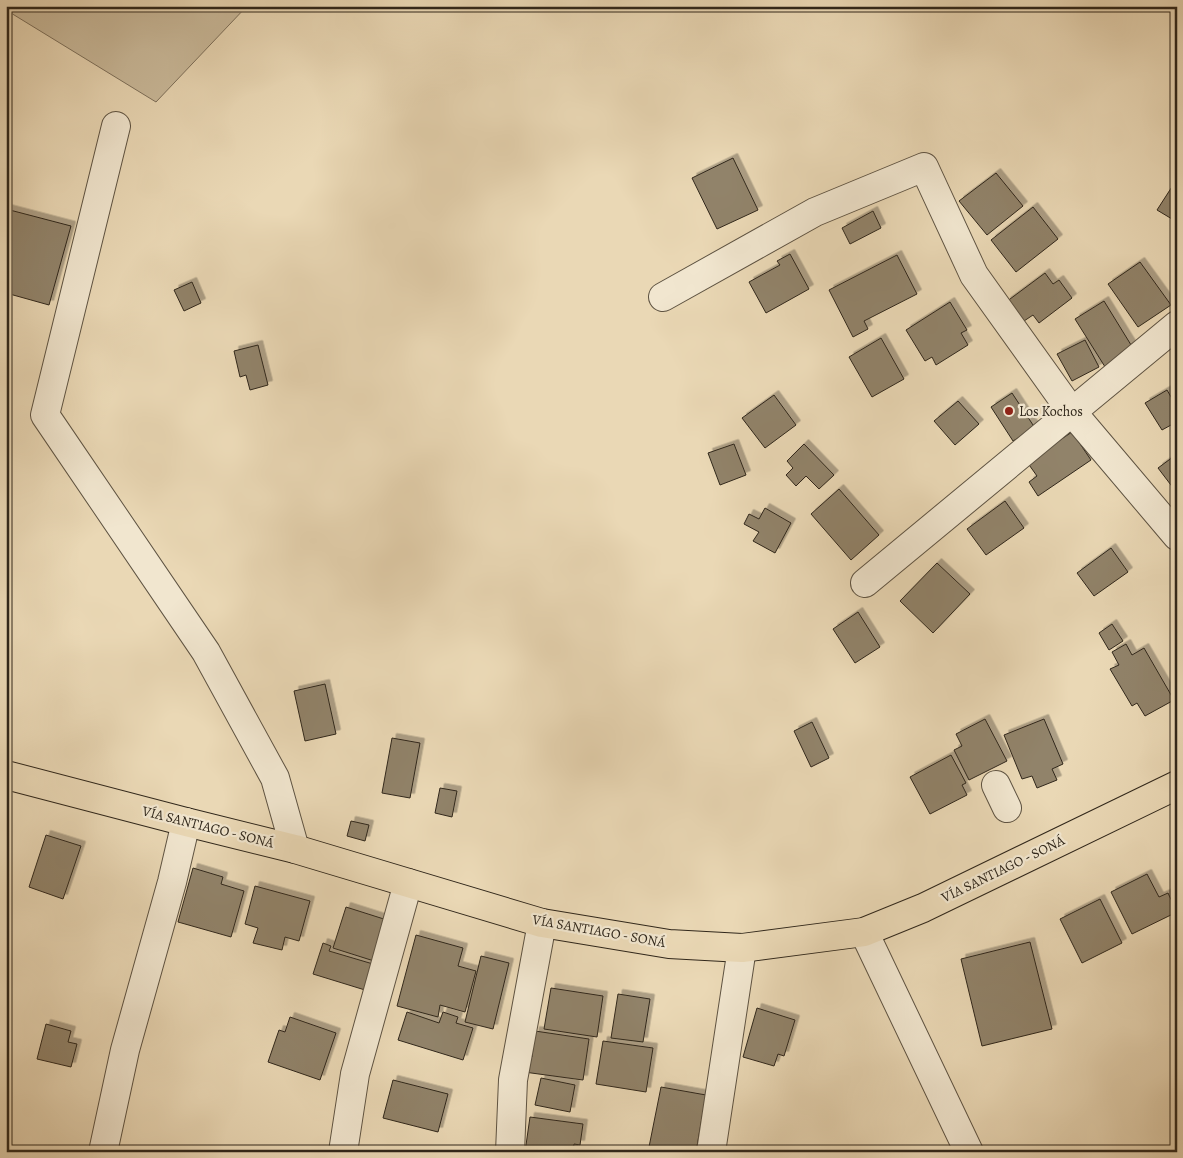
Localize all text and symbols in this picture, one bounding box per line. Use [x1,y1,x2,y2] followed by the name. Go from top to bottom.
[1019,402,1083,421] place label: Los Kochos
[1003,405,1015,417] marker: Los Kochos
[139,801,277,853] street label: VÍA SANTIAGO - SONÁ
[937,831,1069,908] street label: VÍA SANTIAGO - SONÁ
[530,910,668,952] street label: VÍA SANTIAGO - SONÁ

